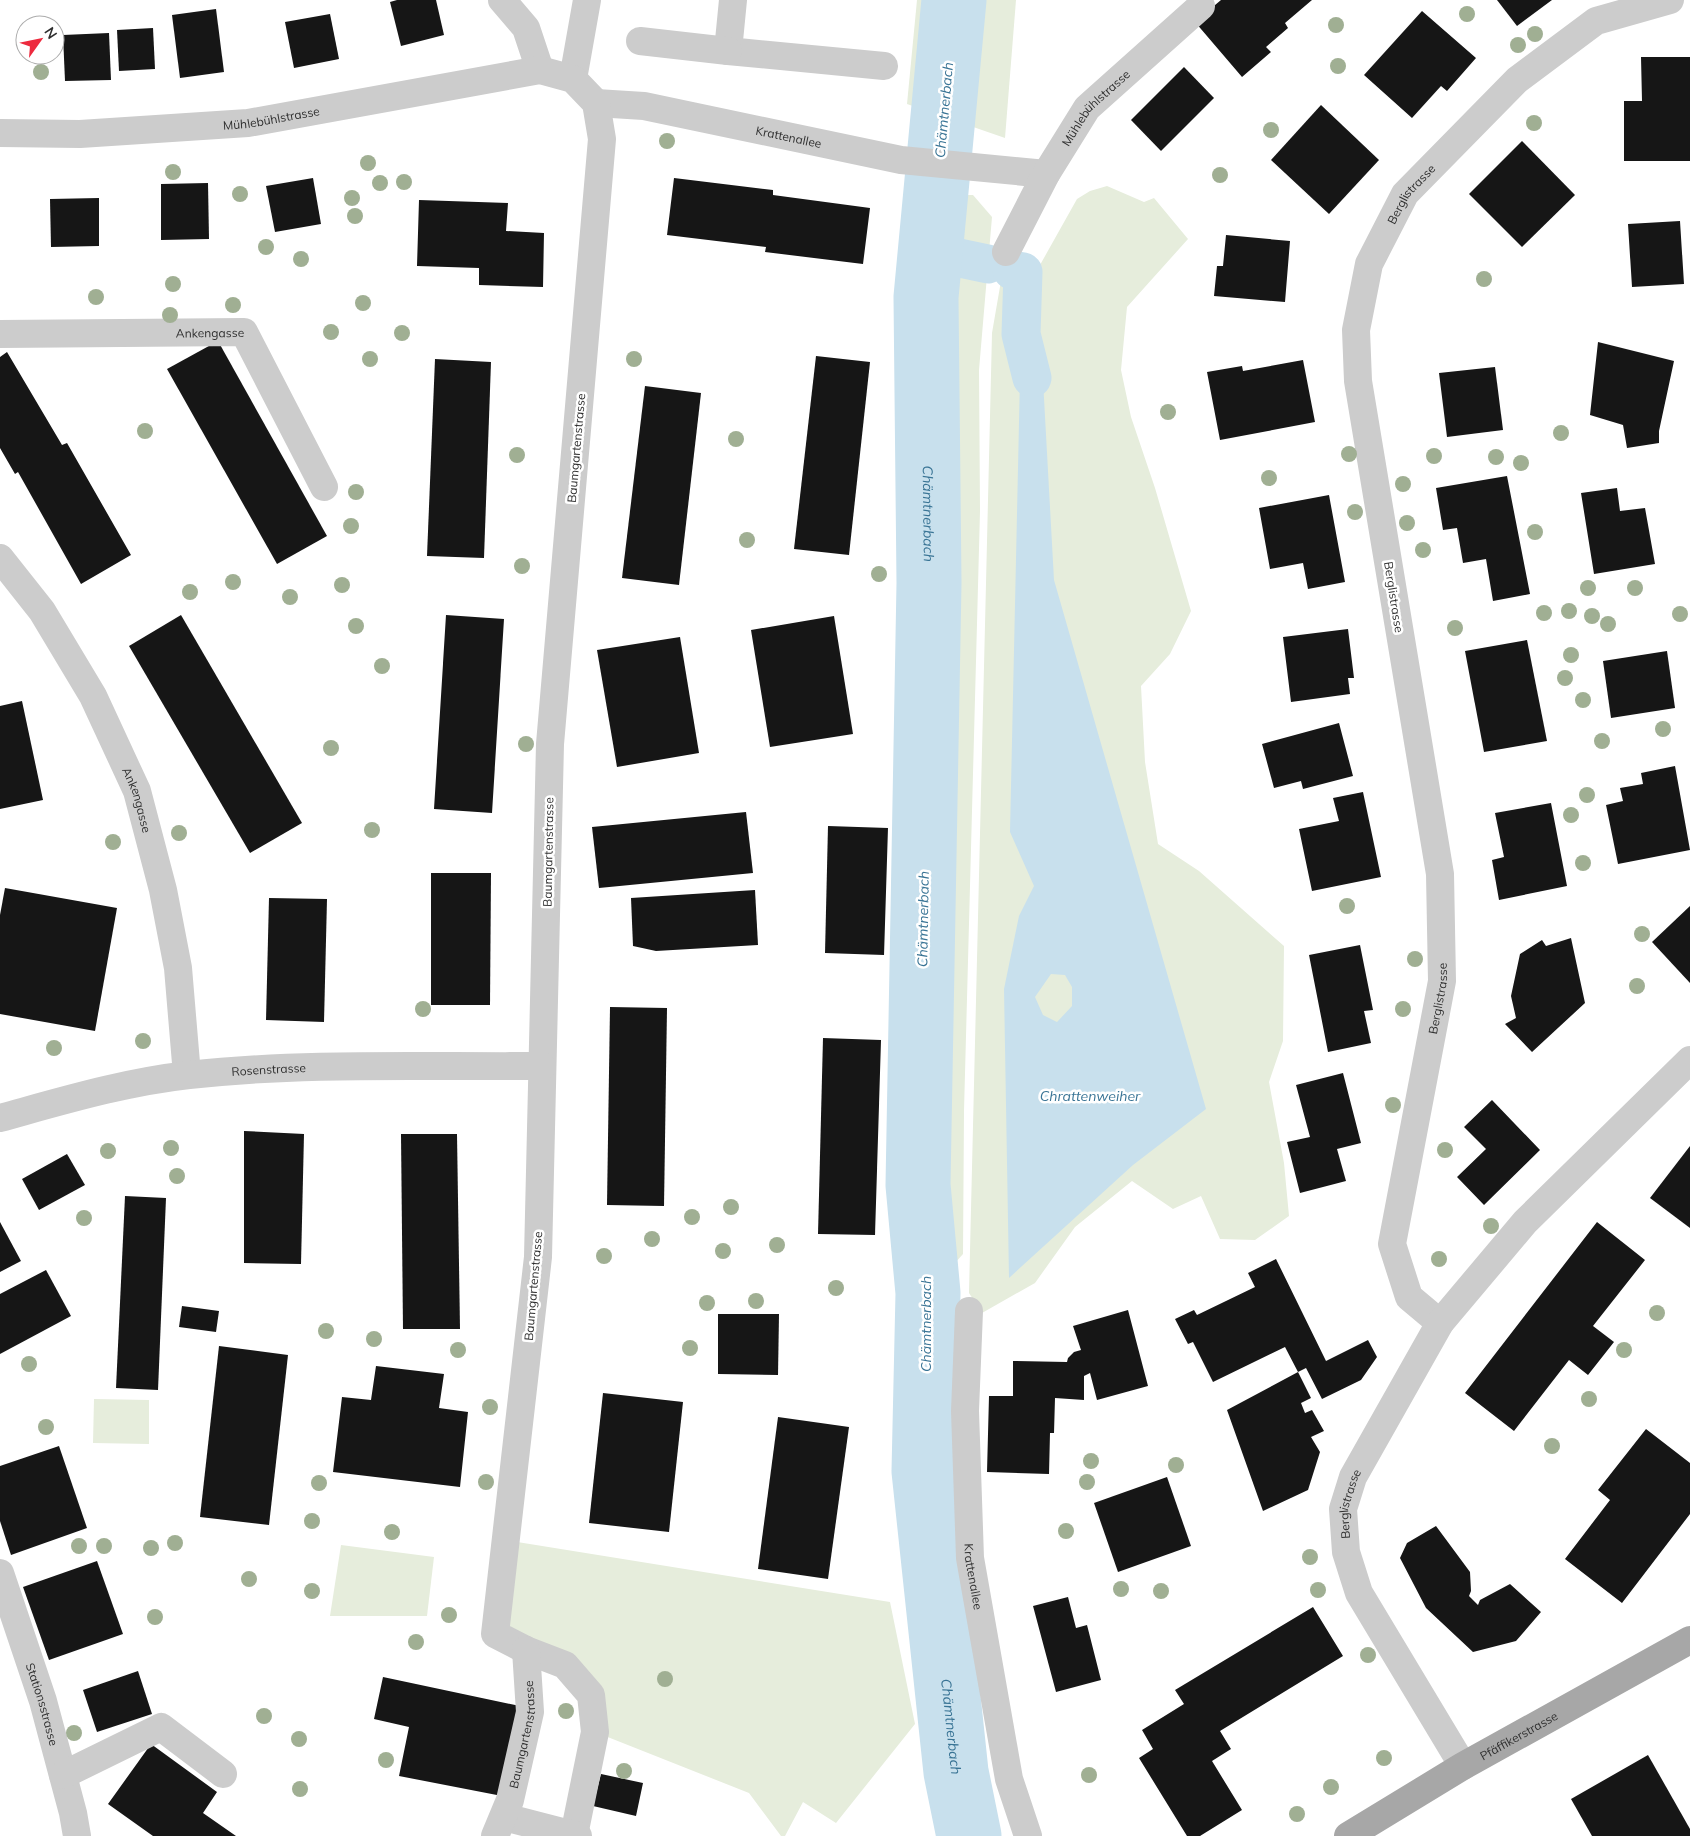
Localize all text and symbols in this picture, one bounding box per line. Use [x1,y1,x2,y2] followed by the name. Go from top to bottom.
[15,15,65,65] north arrow
[40,24,61,42] text: N
[931,61,957,159] water label: Chämtnerbach
[1058,66,1133,149] street label: Mühlebühlstrasse
[222,103,321,132] street label: Mühlebühlstrasse
[754,122,823,151] street label: Krattenallee
[1383,161,1438,226] street label: Berglistrasse
[176,324,244,340] street label: Ankengasse
[564,393,588,503] street label: Baumgartenstrasse
[919,465,938,562] water label: Chämtnerbach
[1381,560,1407,634] street label: Berglistrasse
[119,765,155,834] street label: Ankengasse
[540,797,556,907] street label: Baumgartenstrasse
[913,871,933,967] water label: Chämtnerbach
[1425,963,1450,1035] street label: Berglistrasse
[231,1060,306,1078] street label: Rosenstrasse
[1040,1087,1141,1105] water label: Chrattenweiher
[521,1231,545,1341] street label: Baumgartenstrasse
[917,1276,935,1372] water label: Chämtnerbach
[1336,1466,1364,1539] street label: Berglistrasse
[962,1543,986,1611] street label: Krattenallee
[23,1661,62,1747] street label: Stationsstrasse
[937,1678,965,1775] water label: Chämtnerbach
[505,1680,538,1790] street label: Baumgartenstrasse
[1477,1708,1560,1763] street label: Pfäffikerstrasse

